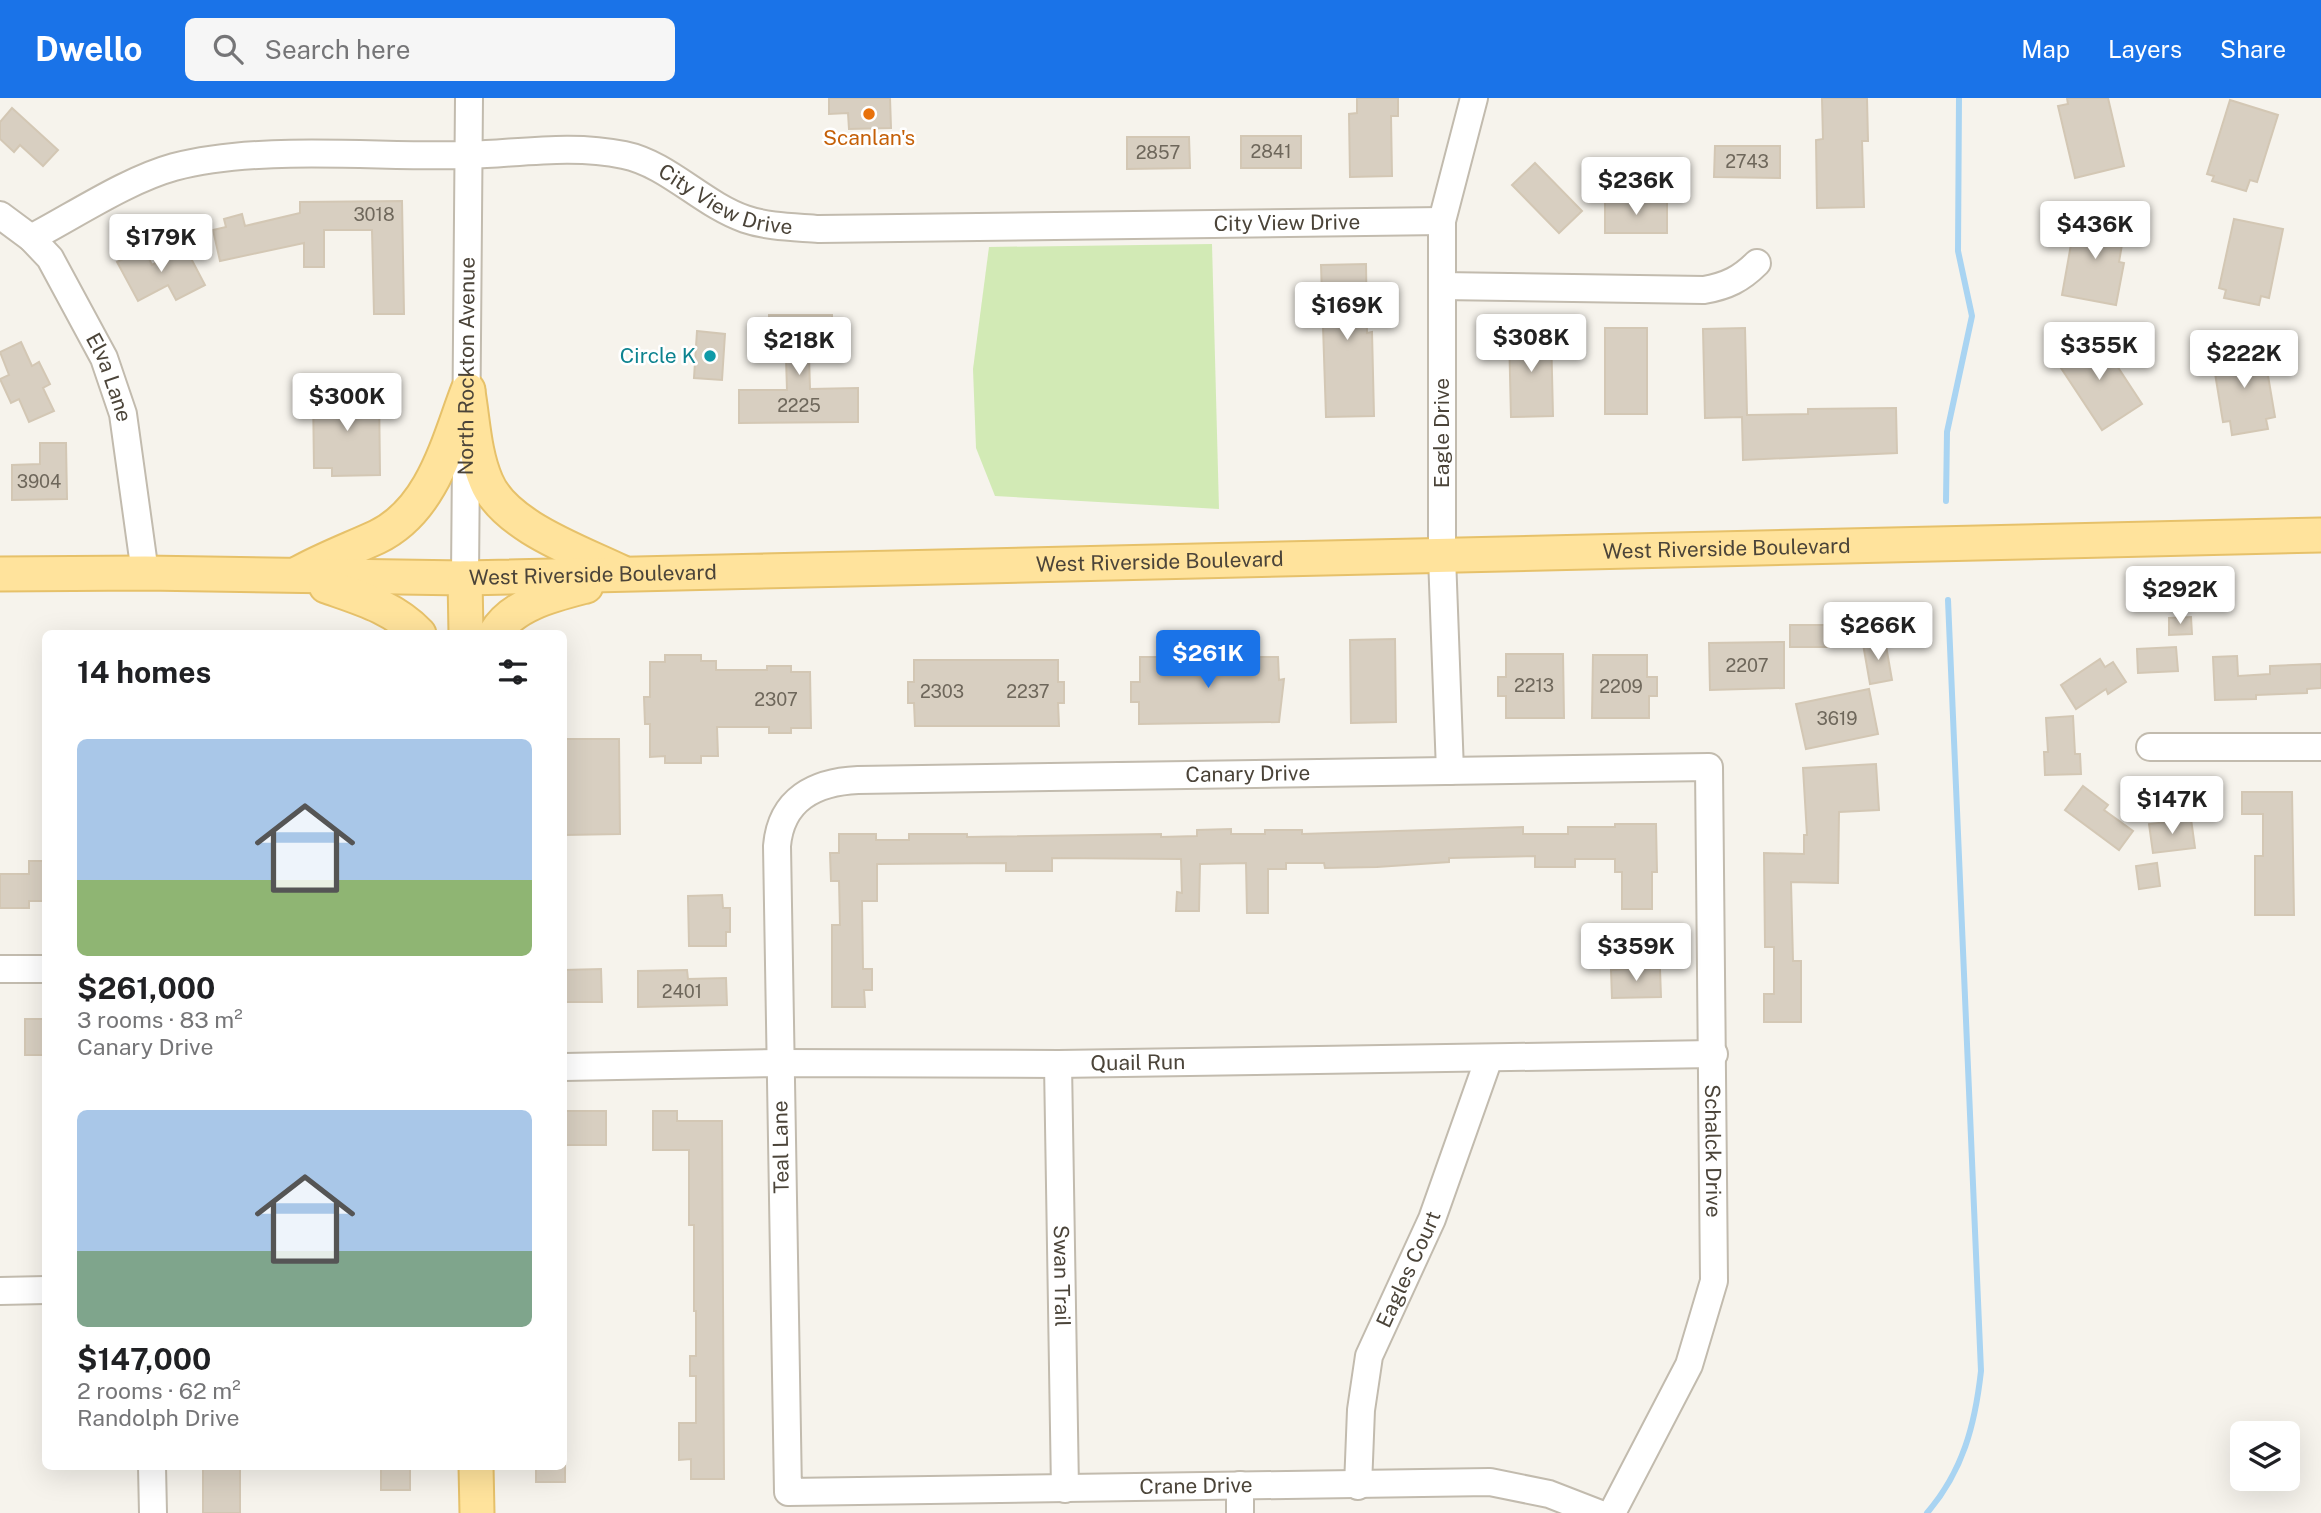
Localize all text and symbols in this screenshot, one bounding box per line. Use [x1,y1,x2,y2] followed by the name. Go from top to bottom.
[185,18,675,81] search box
[35,30,143,68] text: Dwello
[209,30,247,68] icon: search
[265,34,411,65] text: Search here
[2021,35,2070,63] text: Map
[2108,35,2182,63] text: Layers
[2220,35,2286,63] text: Share
[861,106,877,122] marker: Scanlan's
[823,125,915,150] place label: Scanlan's
[1251,141,1292,162] house number: 2841
[1136,142,1180,163] house number: 2857
[1725,151,1769,172] house number: 2743
[654,158,793,239] street label: City View Drive
[1587,158,1685,217] pin: $236K
[1597,166,1675,193] text: $236K
[2046,202,2144,261] pin: $436K
[353,204,395,225] house number: 3018
[1214,209,1360,236] street label: City View Drive
[2056,210,2134,237] text: $436K
[112,214,210,274] pin: $179K
[125,223,197,250] text: $179K
[453,257,480,475] street label: North Rockton Avenue
[1298,282,1396,342] pin: $169K
[1311,291,1383,318] text: $169K
[1482,314,1580,374] pin: $308K
[750,317,848,377] pin: $218K
[2050,322,2148,382] pin: $355K
[1492,323,1570,350] text: $308K
[763,326,835,353] text: $218K
[81,329,137,423] street label: Elva Lane
[2195,330,2293,390] pin: $222K
[2060,331,2138,358] text: $355K
[2206,339,2282,366] text: $222K
[620,343,696,368] place label: Circle K
[702,348,718,364] marker: Circle K
[298,374,396,433] pin: $300K
[1429,378,1454,488] street label: Eagle Drive
[309,382,385,409] text: $300K
[777,395,821,416] house number: 2225
[17,471,61,492] house number: 3904
[1602,533,1851,564] street label: West Riverside Boulevard
[1036,546,1284,577] street label: West Riverside Boulevard
[469,559,717,590] street label: West Riverside Boulevard
[2131,566,2229,626] pin: $292K
[2142,575,2218,602] text: $292K
[1829,602,1927,662] pin: $266K
[1839,611,1917,638] text: $266K
[1159,630,1257,690] pin: $261K
[1172,639,1244,666] text: $261K
[494,653,532,691] icon: filters
[77,654,211,690] text: 14 homes
[1726,655,1768,676] house number: 2207
[1514,675,1554,696] house number: 2213
[1599,676,1643,697] house number: 2209
[920,681,964,702] house number: 2303
[1006,681,1050,702] house number: 2237
[754,689,798,710] house number: 2307
[1817,708,1858,729] house number: 3619
[1185,760,1310,787] street label: Canary Drive
[2123,776,2221,836] pin: $147K
[242,785,368,911] icon: home
[2136,785,2208,812] text: $147K
[1587,924,1685,983] pin: $359K
[1597,932,1675,959] text: $359K
[77,970,215,1006] text: $261,000
[662,981,702,1002] house number: 2401
[77,1006,243,1033] text: 3 rooms · 83 m²
[77,1033,214,1060] text: Canary Drive
[1090,1049,1186,1076] street label: Quail Run
[1700,1084,1726,1218] street label: Schalck Drive
[767,1100,794,1194] street label: Teal Lane
[242,1156,368,1282] icon: home
[1371,1208,1446,1331] street label: Eagles Court
[1049,1225,1075,1327] street label: Swan Trail
[77,1341,211,1377] text: $147,000
[77,1377,241,1404] text: 2 rooms · 62 m²
[77,1404,239,1431] text: Randolph Drive
[2230,1421,2300,1491] map controls
[2230,1421,2300,1491] button: layers
[1139,1472,1253,1499] street label: Crane Drive

